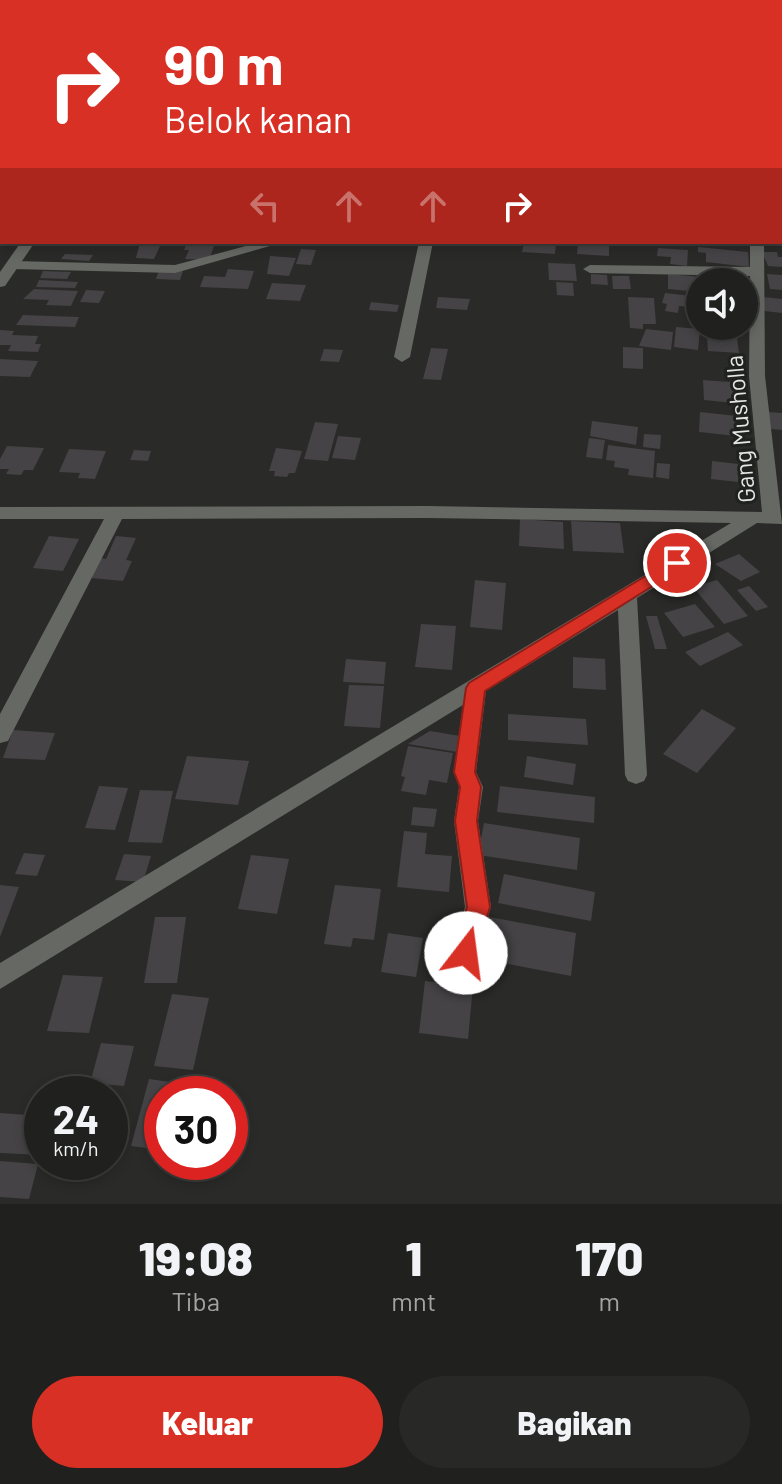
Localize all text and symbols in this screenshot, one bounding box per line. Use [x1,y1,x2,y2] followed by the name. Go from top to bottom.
[164,29,284,96] text: 90 m
[32,32,136,136] icon: right
[164,97,352,140] text: Belok kanan
[243,184,287,228] icon: left
[327,184,371,228] icon: ahead
[411,184,455,228] icon: ahead
[495,184,539,228] icon: right
[686,268,758,340] map controls
[686,268,758,340] button: sound
[719,354,760,504] street label: Gang Musholla
[643,529,711,597] pin
[655,541,699,585] icon: arrive
[424,911,508,995] position arrow
[144,1076,248,1180] speed limit sign: 30
[53,1094,99,1142] text: 24
[53,1136,99,1160] text: km/h
[139,1228,253,1286] text: 19:08
[405,1228,422,1286] text: 1
[575,1228,643,1286] text: 170
[171,1285,220,1316] text: Tiba
[391,1285,436,1316] text: mnt
[598,1285,620,1316] text: m
[32,1376,383,1468] button: Keluar
[399,1376,750,1468] button: Bagikan

